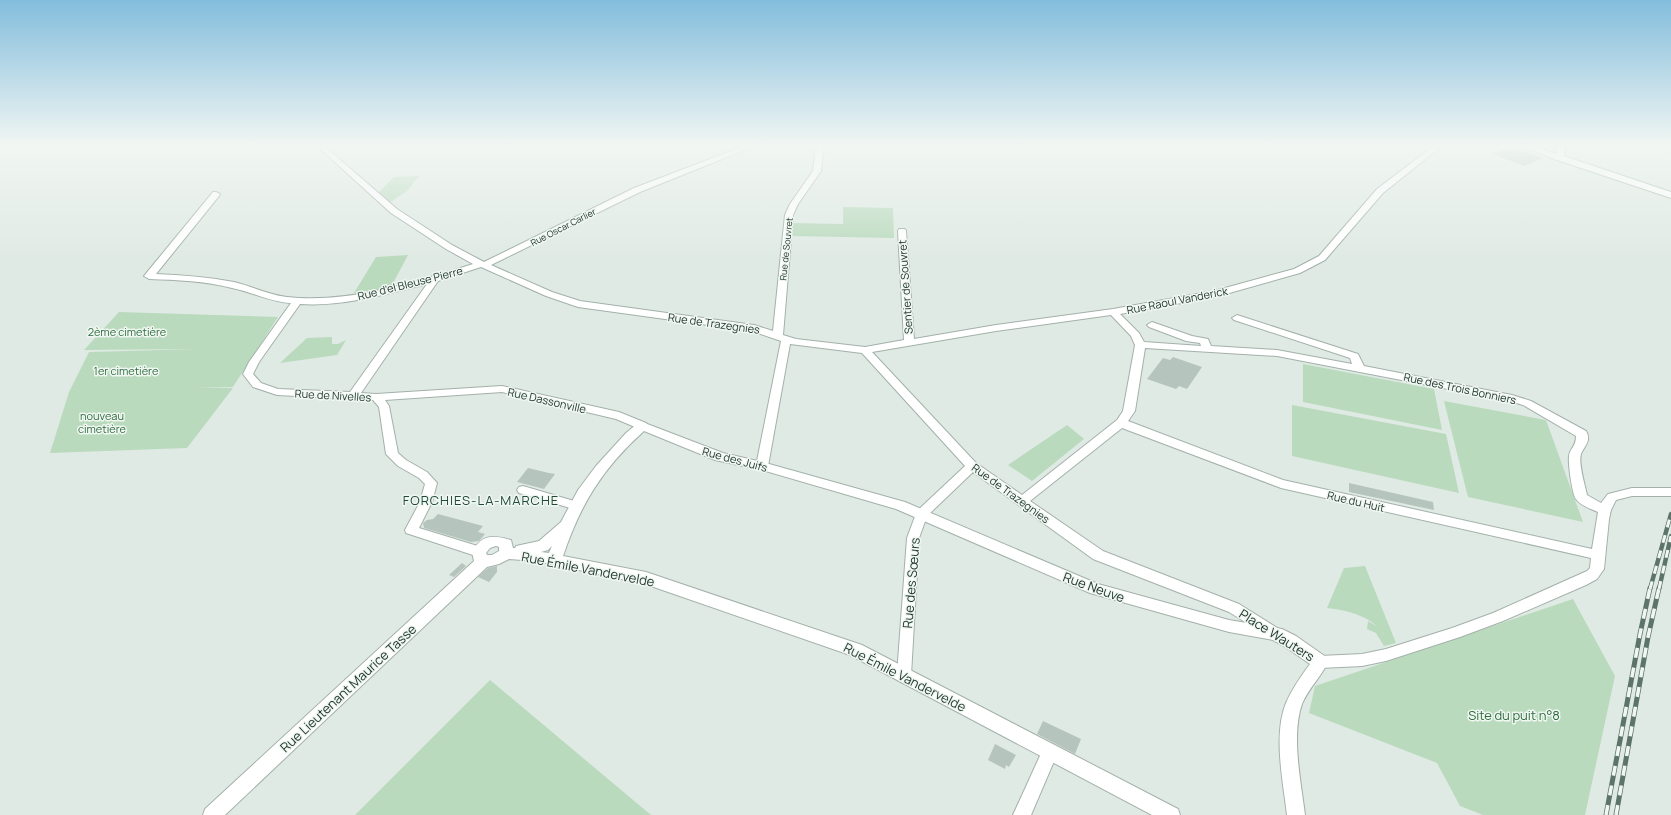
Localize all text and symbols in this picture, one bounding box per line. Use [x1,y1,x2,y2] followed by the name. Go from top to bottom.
[528,205,599,249] street label: Rue Oscar Carlier
[776,216,796,281] street label: Rue de Souvret
[894,239,916,335] street label: Sentier de Souvret
[356,263,465,303] street label: Rue d'el Bleuse Pierre
[1125,283,1229,317] street label: Rue Raoul Vanderick
[667,309,761,337] street label: Rue de Trazegnies
[88,324,167,339] park label: 2ème cimetière
[94,363,159,378] park label: 1er cimetière
[1402,369,1518,407] street label: Rue des Trois Bonniers
[506,384,588,416] street label: Rue Dassonville
[294,386,372,405] street label: Rue de Nivelles
[78,408,127,436] park label: nouveau cimetière
[701,443,769,475] street label: Rue des Juifs
[969,460,1053,526] street label: Rue de Trazegnies
[1326,487,1386,515] street label: Rue du Huit
[403,491,559,509] district label: FORCHIES-LA-MARCHE
[898,537,924,629] street label: Rue des Sœurs
[520,547,656,591] street label: Rue Émile Vandervelde
[1061,568,1128,607] street label: Rue Neuve
[1236,605,1318,665] street label: Place Wauters
[276,620,420,756] street label: Rue Lieutenant Maurice Tasse
[841,638,970,716] street label: Rue Émile Vandervelde
[1468,706,1560,724] park label: Site du puit n°8

